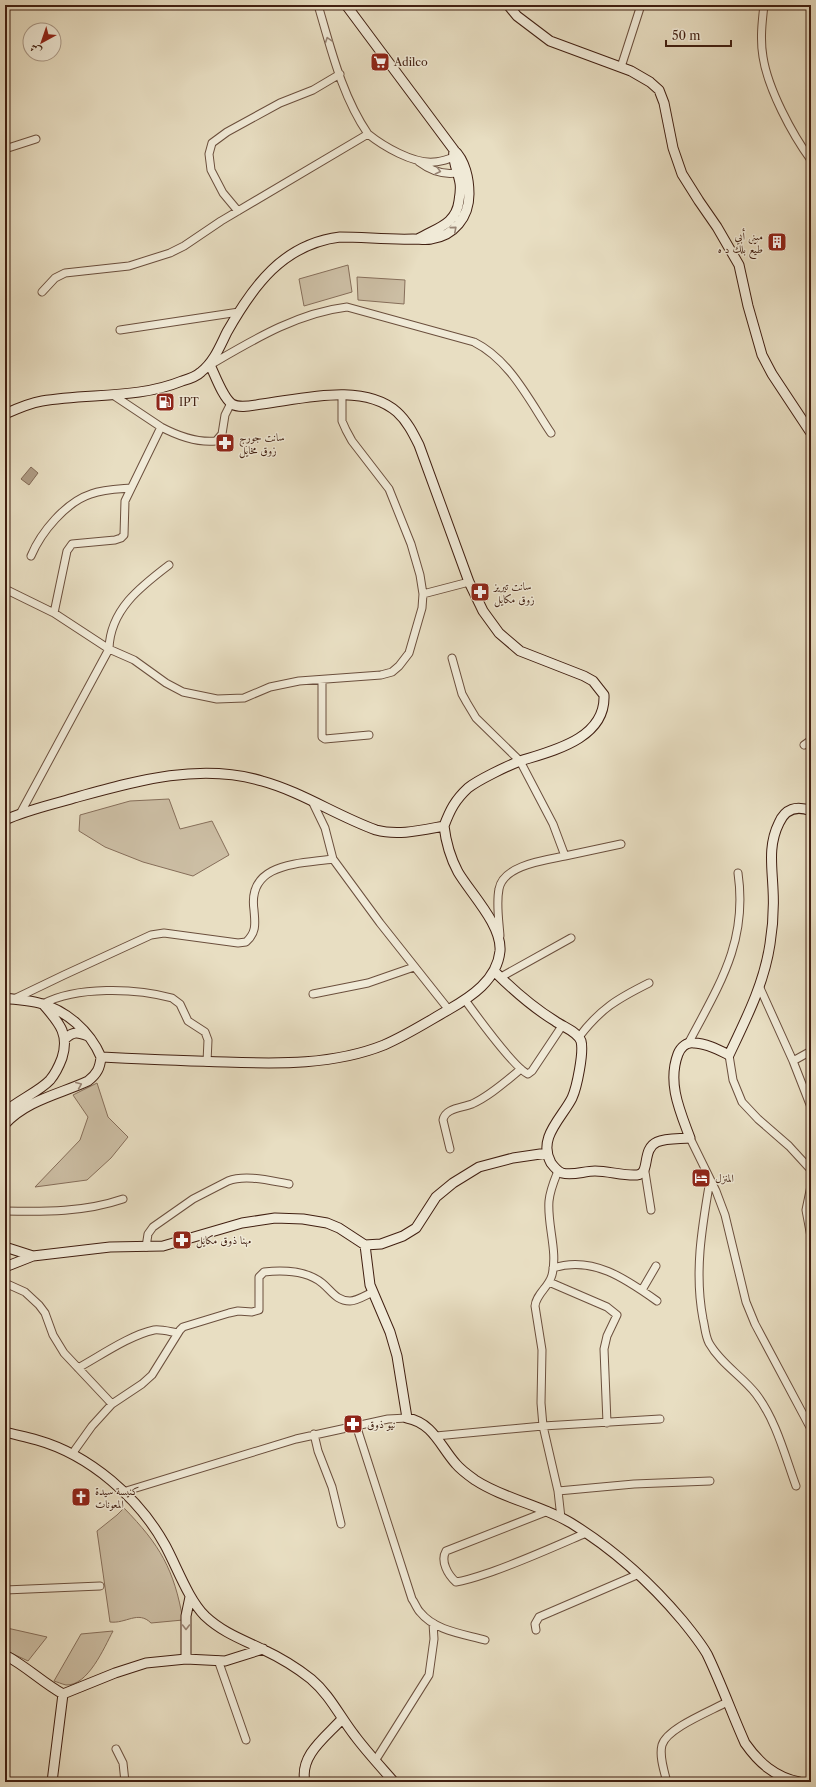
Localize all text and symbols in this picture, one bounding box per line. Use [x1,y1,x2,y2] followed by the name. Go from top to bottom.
[22,22,62,62] north arrow
[666,22,731,48] scale bar
[672,28,701,43] text: 50 m
[324,36,333,43] one-way arrow
[27,41,44,59] text: ش
[369,51,391,73] supermarket icon: Adilco
[393,55,428,69] place label: Adilco
[435,167,441,175] one-way arrow
[449,226,457,233] one-way arrow
[718,228,763,259] place label: مبنى أبي طيّع بلك د ه
[766,231,788,253] building icon: مبنى أبي طيّع بلك د ه
[154,391,176,413] fuel station icon: IPT
[179,395,199,409] place label: IPT
[239,430,285,459] place label: سانت جورج زوق مخايل
[214,432,236,454] pharmacy icon: سانت جورج زوق مخايل
[493,579,535,608] place label: سانت تيريز زوق مكايل
[469,581,491,603] pharmacy icon: سانت تيريز زوق مكايل
[76,1082,83,1090] one-way arrow
[690,1167,712,1189] hotel icon: المنزل
[715,1171,734,1185] place label: المنزل
[171,1229,193,1251] pharmacy icon: مهنا ذوق مكايل
[196,1233,251,1249] place label: مهنا ذوق مكايل
[342,1413,364,1435] pharmacy icon: نيو ذوق
[367,1417,396,1431] place label: نيو ذوق
[95,1484,139,1511] place label: كنيسة سيدة المعونات
[70,1486,92,1508] church icon: كنيسة سيدة المعونات
[182,1624,190,1630] one-way arrow

